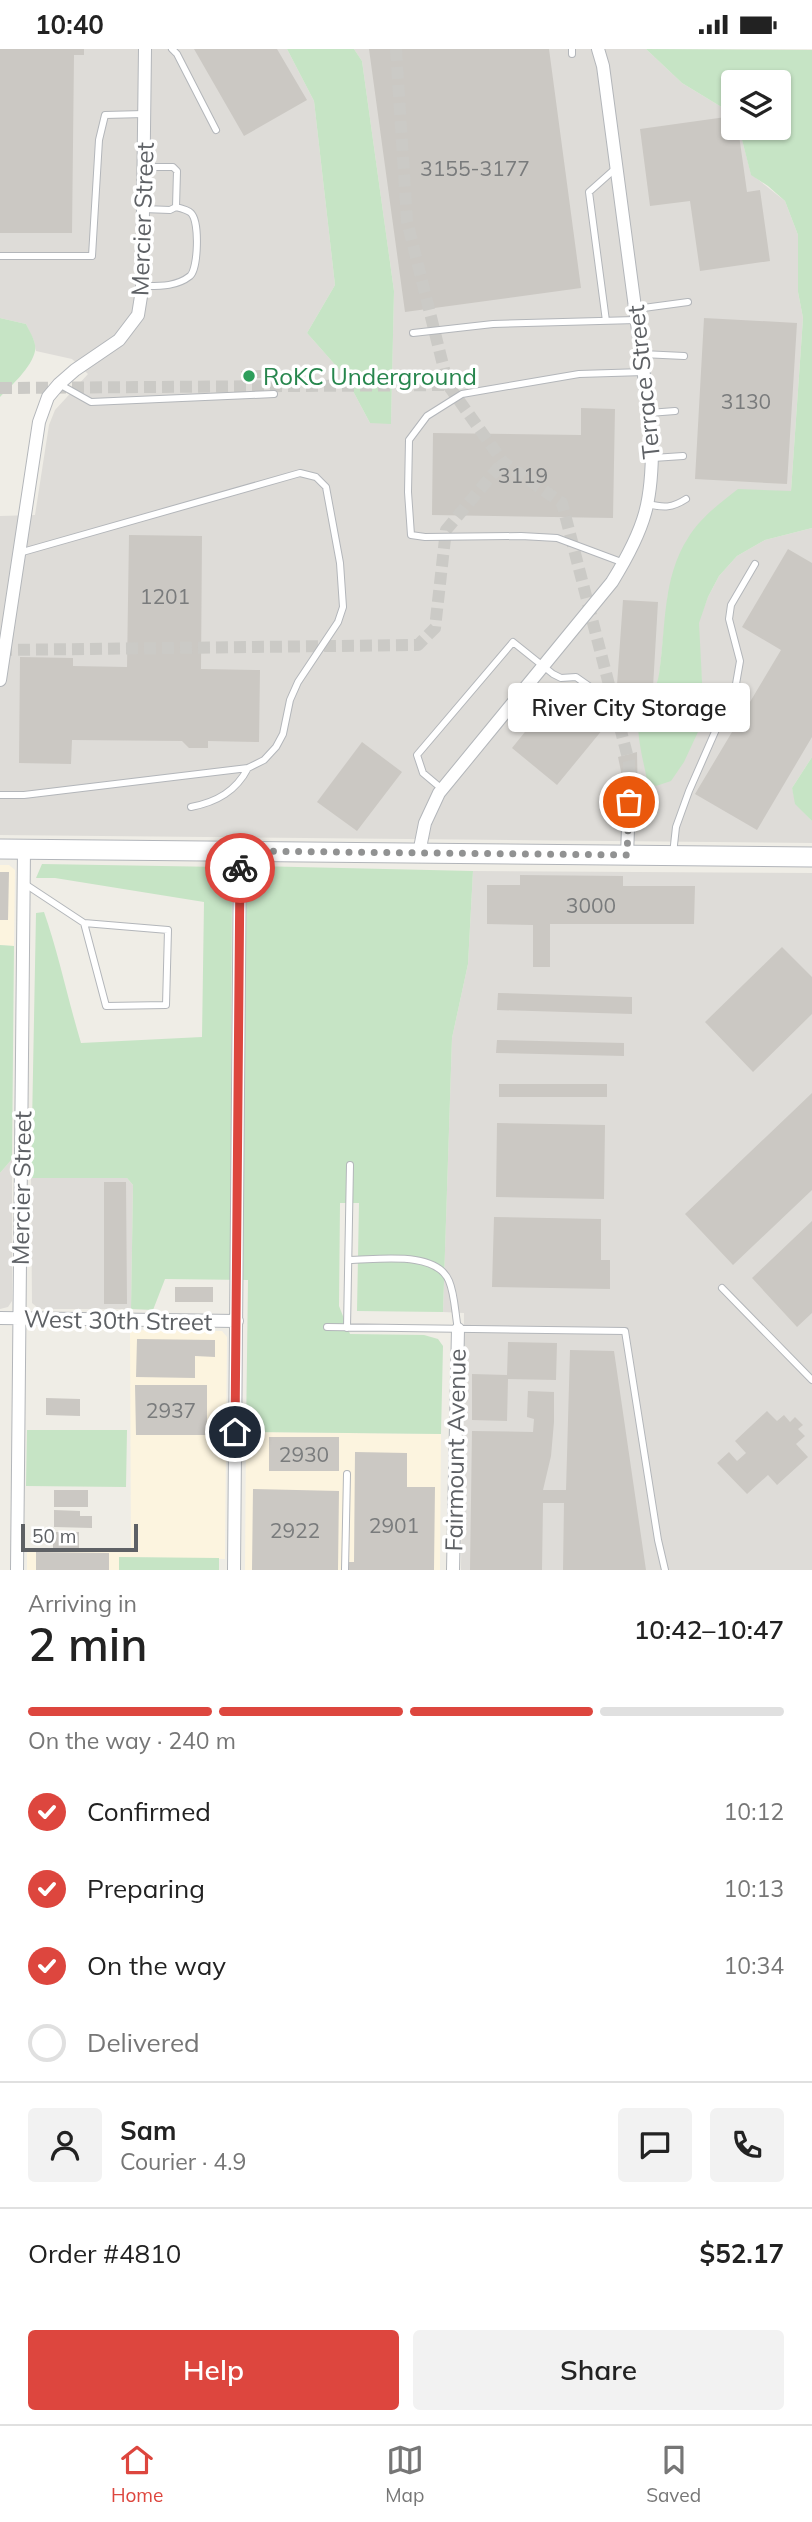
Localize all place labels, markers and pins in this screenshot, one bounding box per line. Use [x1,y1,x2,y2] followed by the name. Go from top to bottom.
[263,361,477,391] place label: RoKC Underground
[241,368,257,384] marker: RoKC Underground
[508,683,750,732] callout: River City Storage
[599,772,659,832] pin
[205,1402,265,1462] pin

